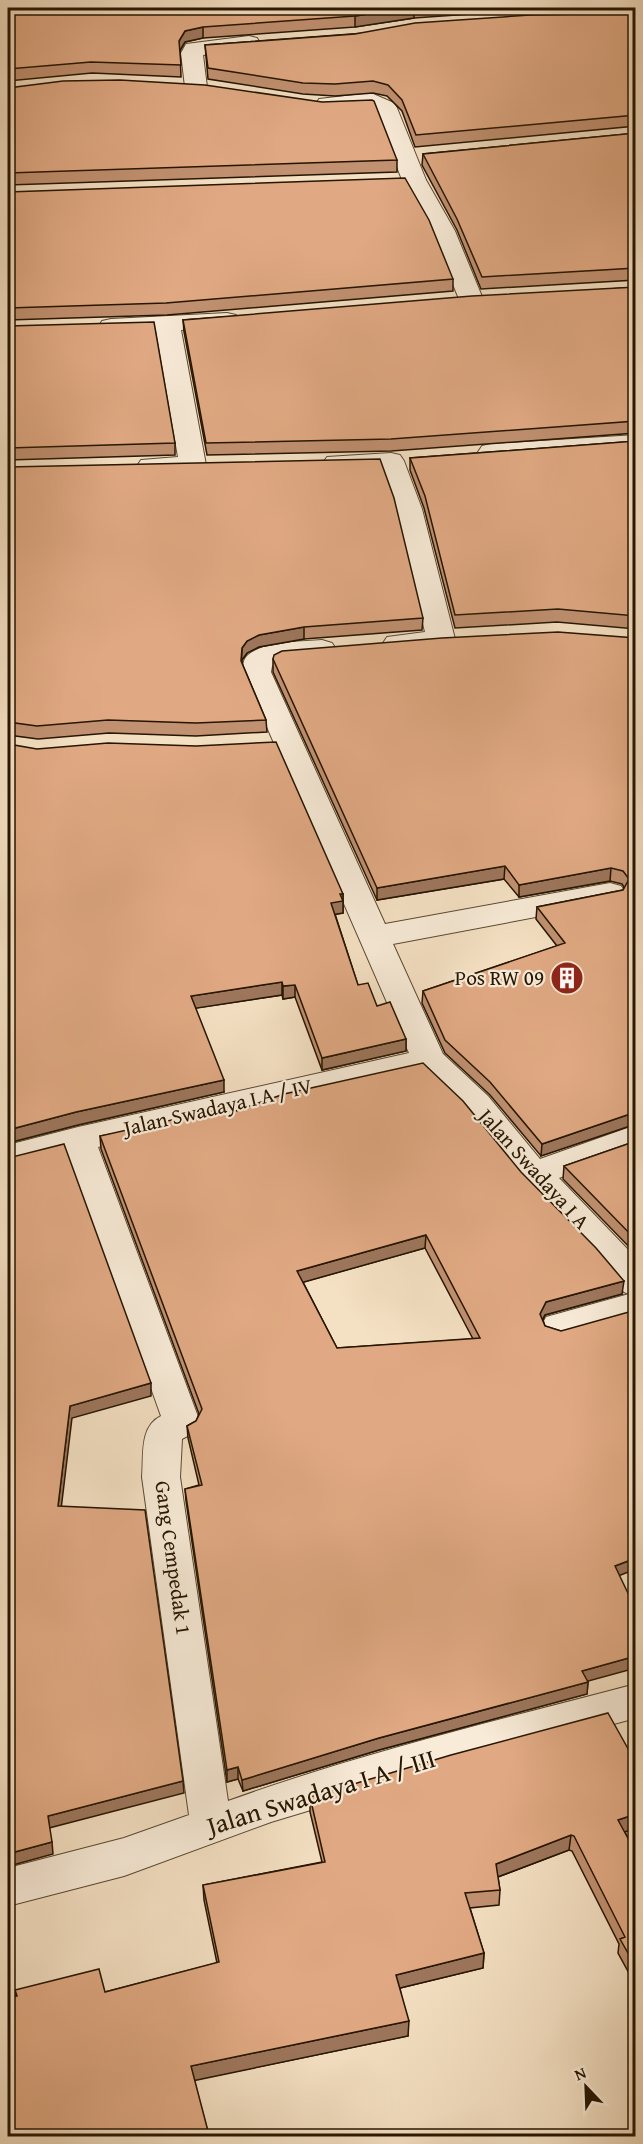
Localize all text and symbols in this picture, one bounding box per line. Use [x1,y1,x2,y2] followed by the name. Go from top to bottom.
[549,960,585,996] building icon: Pos RW 09
[455,962,544,993] place label: Pos RW 09
[118,1070,315,1144] street label: Jalan Swadaya I A / IV
[470,1099,597,1236] street label: Jalan Swadaya I A
[147,1479,200,1637] street label: Gang Cempedak 1
[199,1738,440,1846] street label: Jalan Swadaya I A / III
[556,2057,616,2117] north arrow
[571,2060,590,2086] text: N

